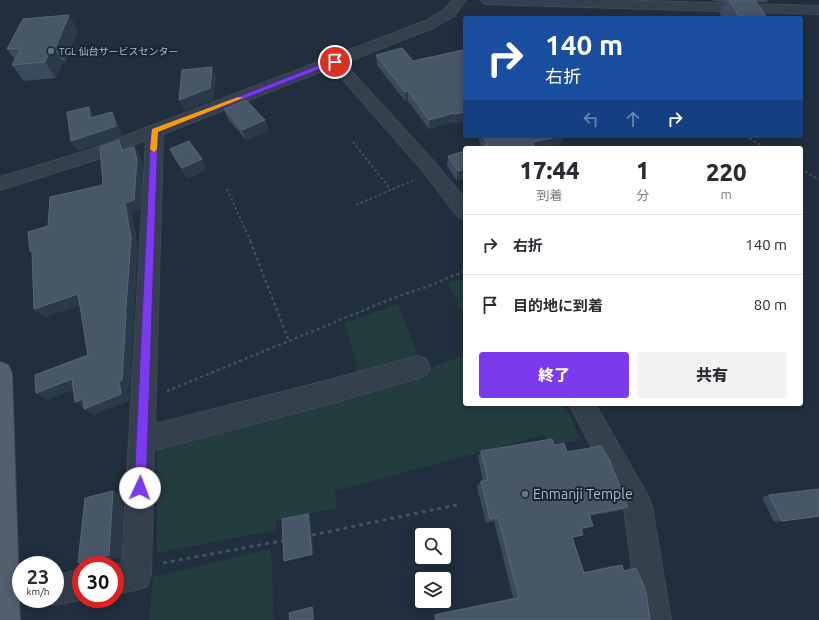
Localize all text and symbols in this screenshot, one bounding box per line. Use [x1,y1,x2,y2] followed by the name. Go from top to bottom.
[545,29,623,60] text: 140 m
[479,32,531,84] icon: right
[318,45,352,79] pin
[46,46,56,56] marker: TGL 仙台サービスセンター
[59,46,178,57] place label: TGL 仙台サービスセンター
[324,51,346,73] icon: arrive
[545,66,581,86] text: 右折
[580,108,602,130] icon: left
[622,108,644,130] icon: ahead
[664,108,686,130] icon: right
[519,157,580,184] text: 17:44
[636,157,649,184] text: 1
[706,159,747,186] text: 220
[721,187,732,201] text: m
[536,188,562,202] text: 到着
[636,188,649,202] text: 分
[479,234,501,256] icon: right
[745,236,787,253] text: 140 m
[513,237,543,254] text: 右折
[479,294,501,316] icon: arrive
[754,296,787,313] text: 80 m
[513,297,603,314] text: 目的地に到着
[479,352,629,398] button: 終了
[637,352,787,398] button: 共有
[119,467,161,509] position arrow
[533,486,633,502] place label: Enmanji Temple
[520,489,530,499] marker: Enmanji Temple
[415,528,451,608] map controls
[415,528,451,564] button: search
[72,556,124,608] speed limit sign: 30
[27,565,49,588] text: 23
[415,572,451,608] button: layers
[26,586,50,597] text: km/h

